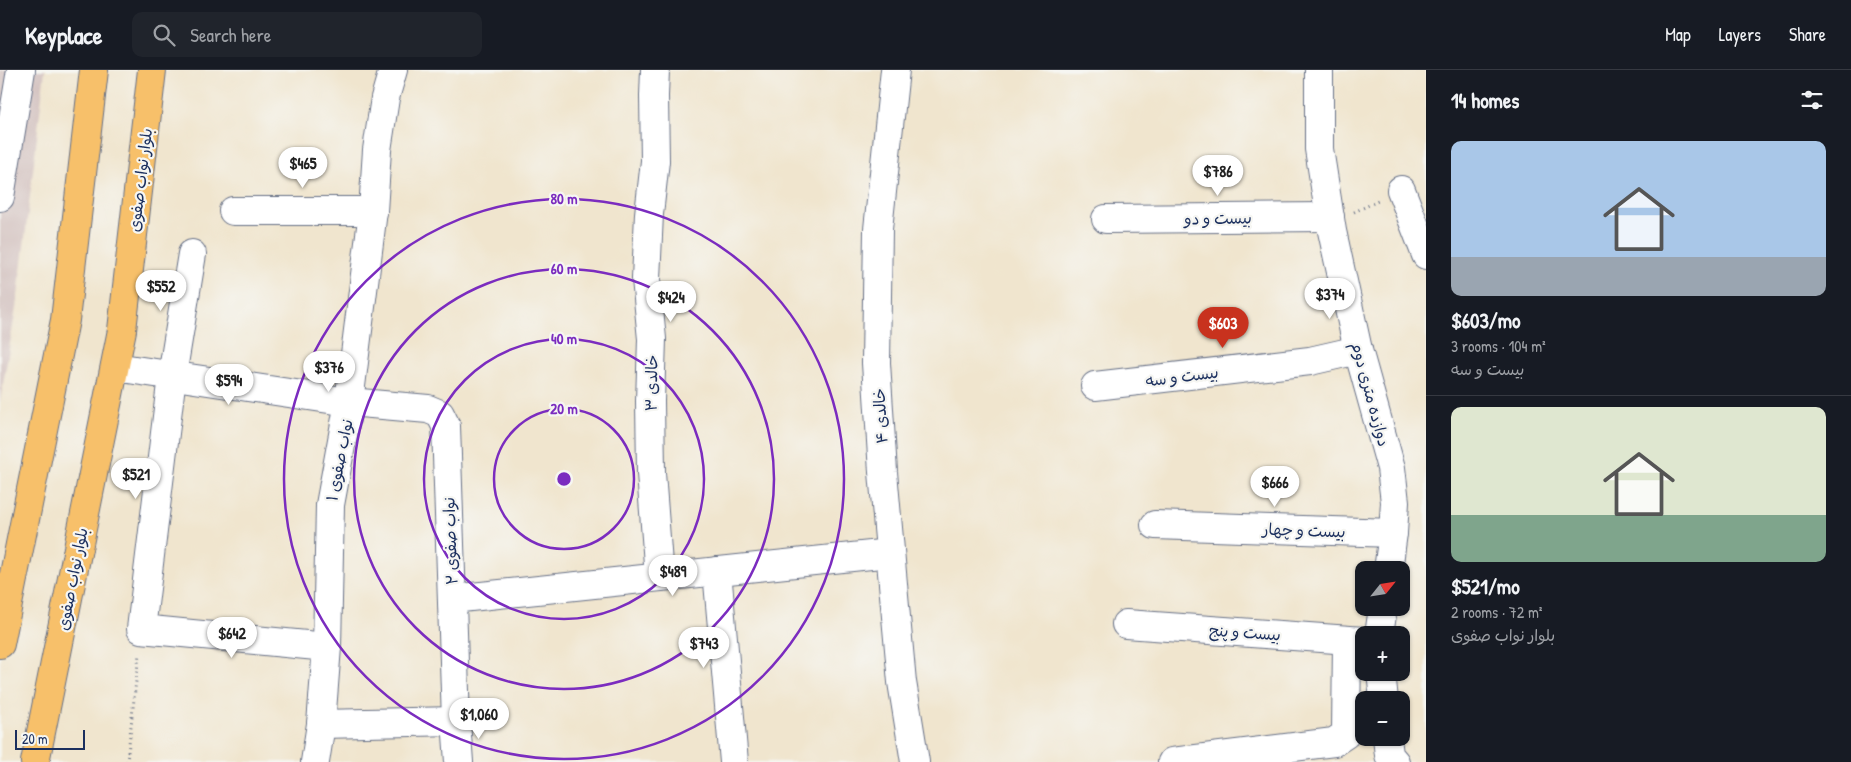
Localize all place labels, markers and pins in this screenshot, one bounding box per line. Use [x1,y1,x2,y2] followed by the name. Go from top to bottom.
[273,146,333,189] pin: $465
[1188,154,1248,197] pin: $786
[131,270,191,312] pin: $552
[1300,278,1360,320] pin: $374
[641,280,701,323] pin: $424
[1193,306,1253,349] pin: $603
[299,350,359,393] pin: $376
[199,364,259,406] pin: $594
[106,458,166,500] pin: $521
[1245,466,1305,508] pin: $666
[555,470,573,488] centre of rings
[643,554,703,597] pin: $489
[202,616,262,659] pin: $642
[674,626,734,669] pin: $743
[438,698,520,740] pin: $1,060

